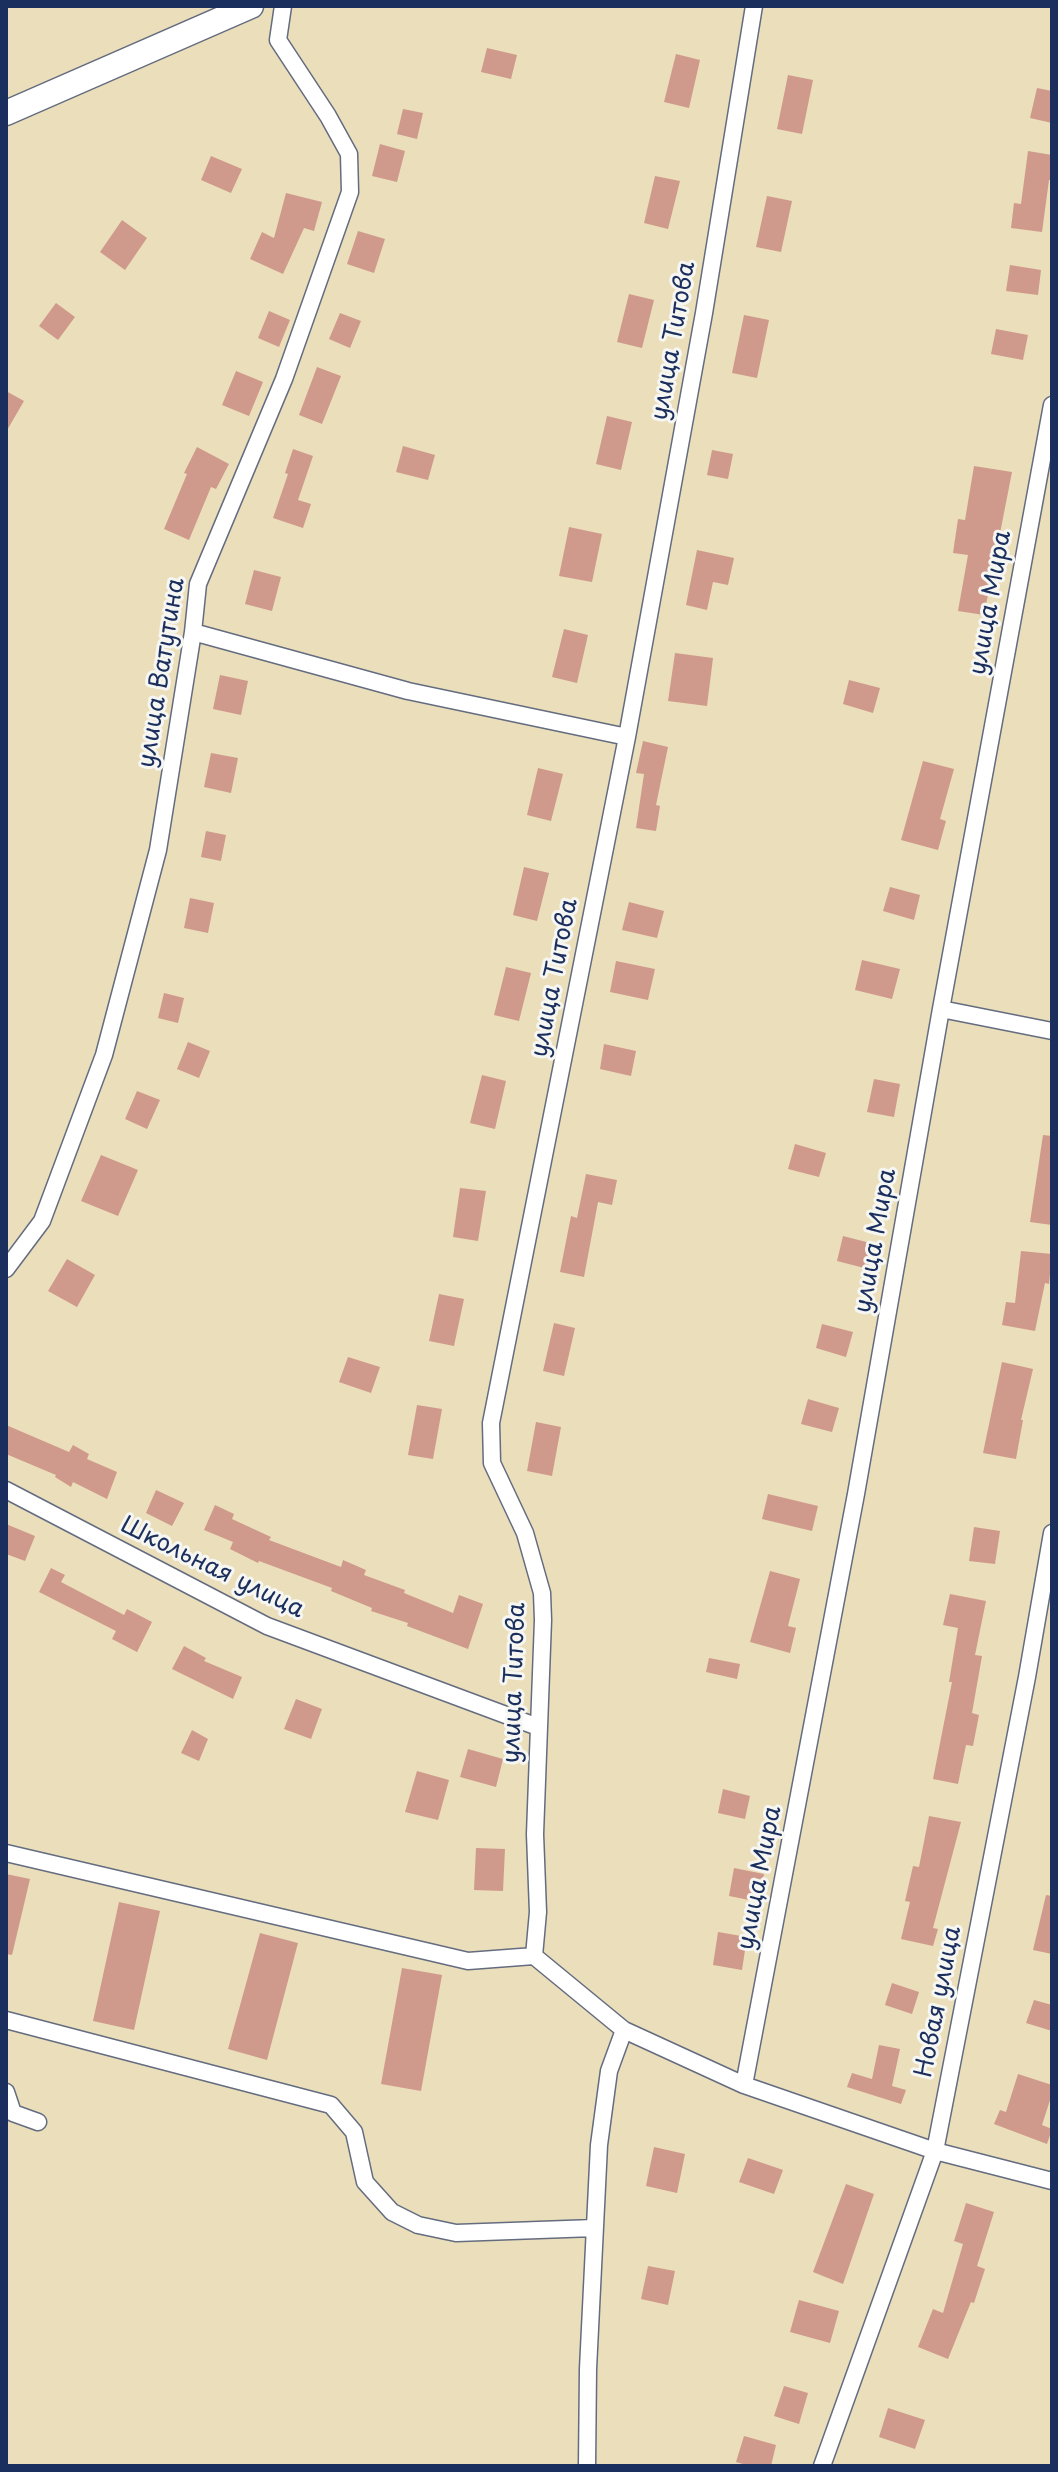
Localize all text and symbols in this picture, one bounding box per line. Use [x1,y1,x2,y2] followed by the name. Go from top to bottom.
[646,259,702,423] street label: улица Титова
[964,529,1018,677] street label: улица Мира
[133,576,191,770] street label: улица Ватутина
[526,896,584,1060] street label: улица Титова
[849,1167,903,1315] street label: улица Мира
[115,1511,309,1625] street label: Школьная улица
[498,1602,532,1764] street label: улица Титова
[732,1804,788,1952] street label: улица Мира
[910,1924,968,2080] street label: Новая улица

